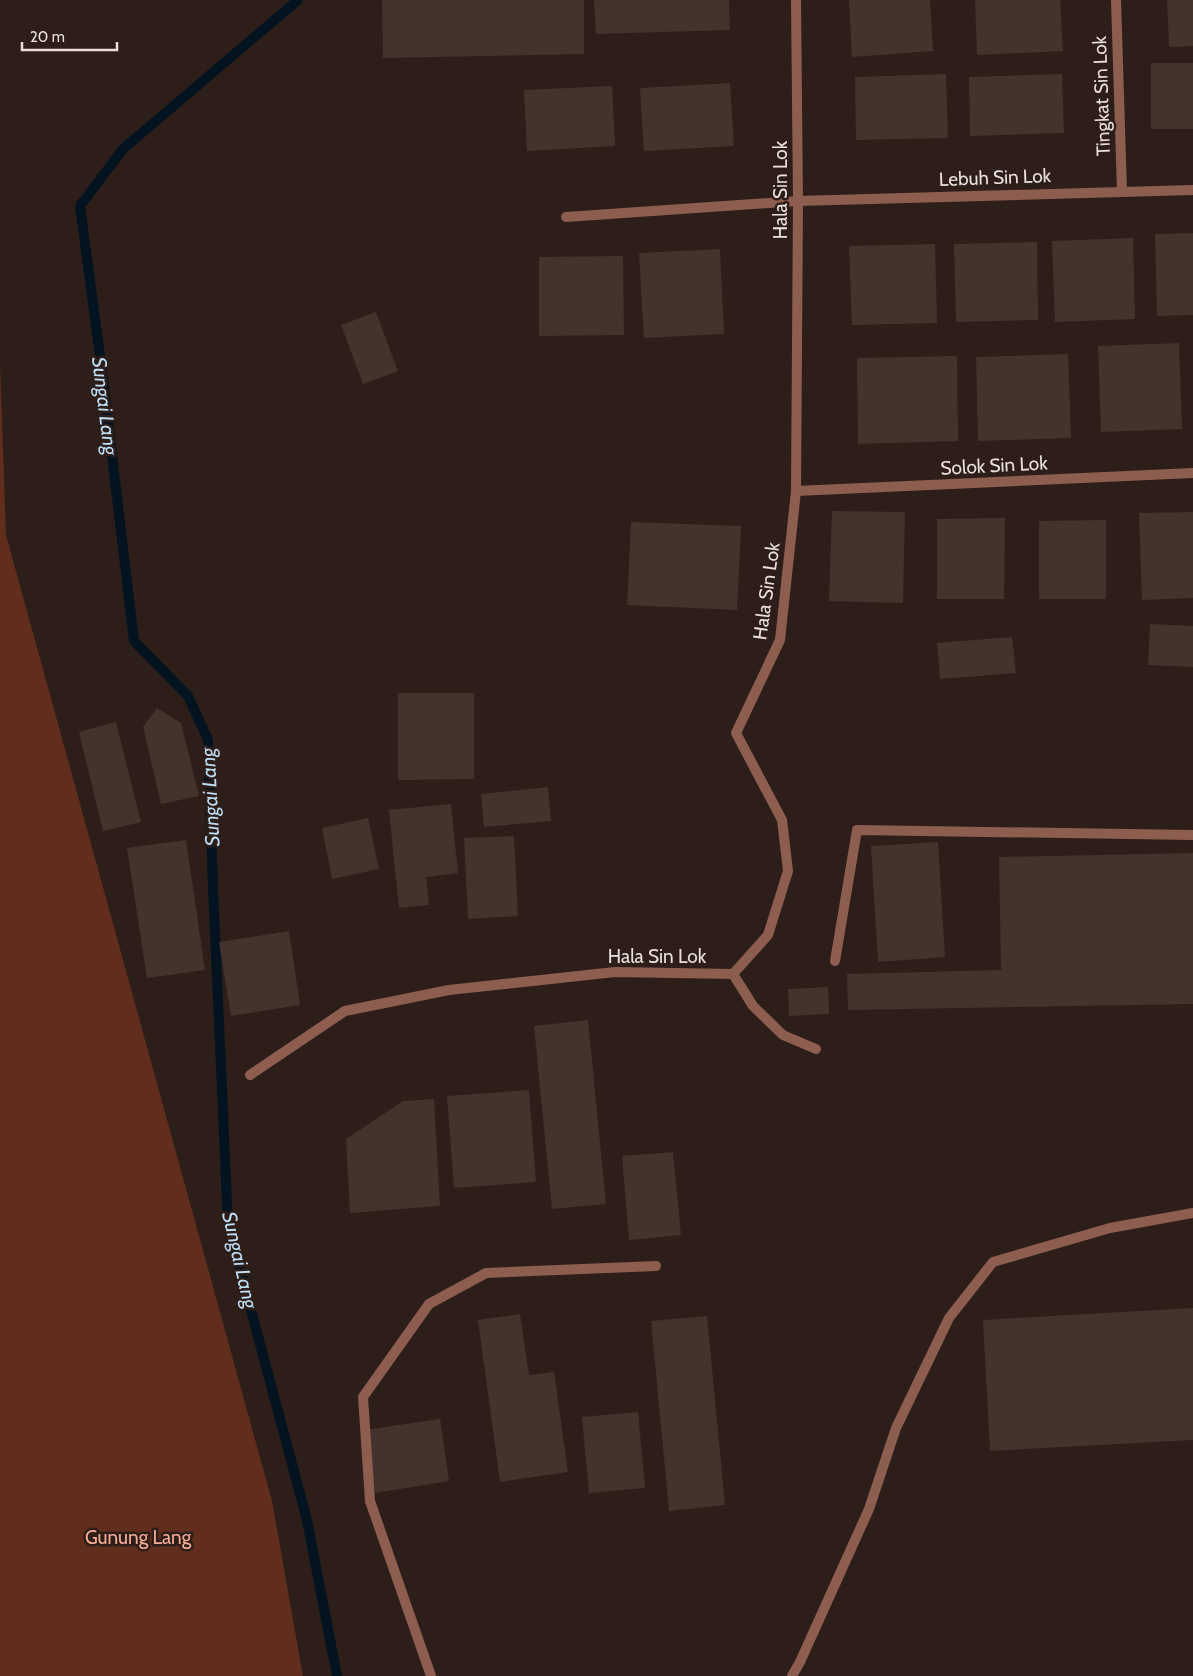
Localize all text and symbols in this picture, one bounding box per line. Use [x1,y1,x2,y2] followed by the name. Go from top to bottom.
[22,20,118,52] scale bar
[30,28,65,46] text: 20 m
[1088,35,1115,156] street label: Tingkat Sin Lok
[769,140,792,239] street label: Hala Sin Lok
[938,164,1052,191] street label: Lebuh Sin Lok
[87,356,123,457] water label: Sungai Lang
[940,451,1049,480] street label: Solok Sin Lok
[748,540,785,641] street label: Hala Sin Lok
[195,746,225,847] water label: Sungai Lang
[608,945,707,968] street label: Hala Sin Lok
[217,1209,263,1312] water label: Sungai Lang
[85,1526,192,1549] park label: Gunung Lang

